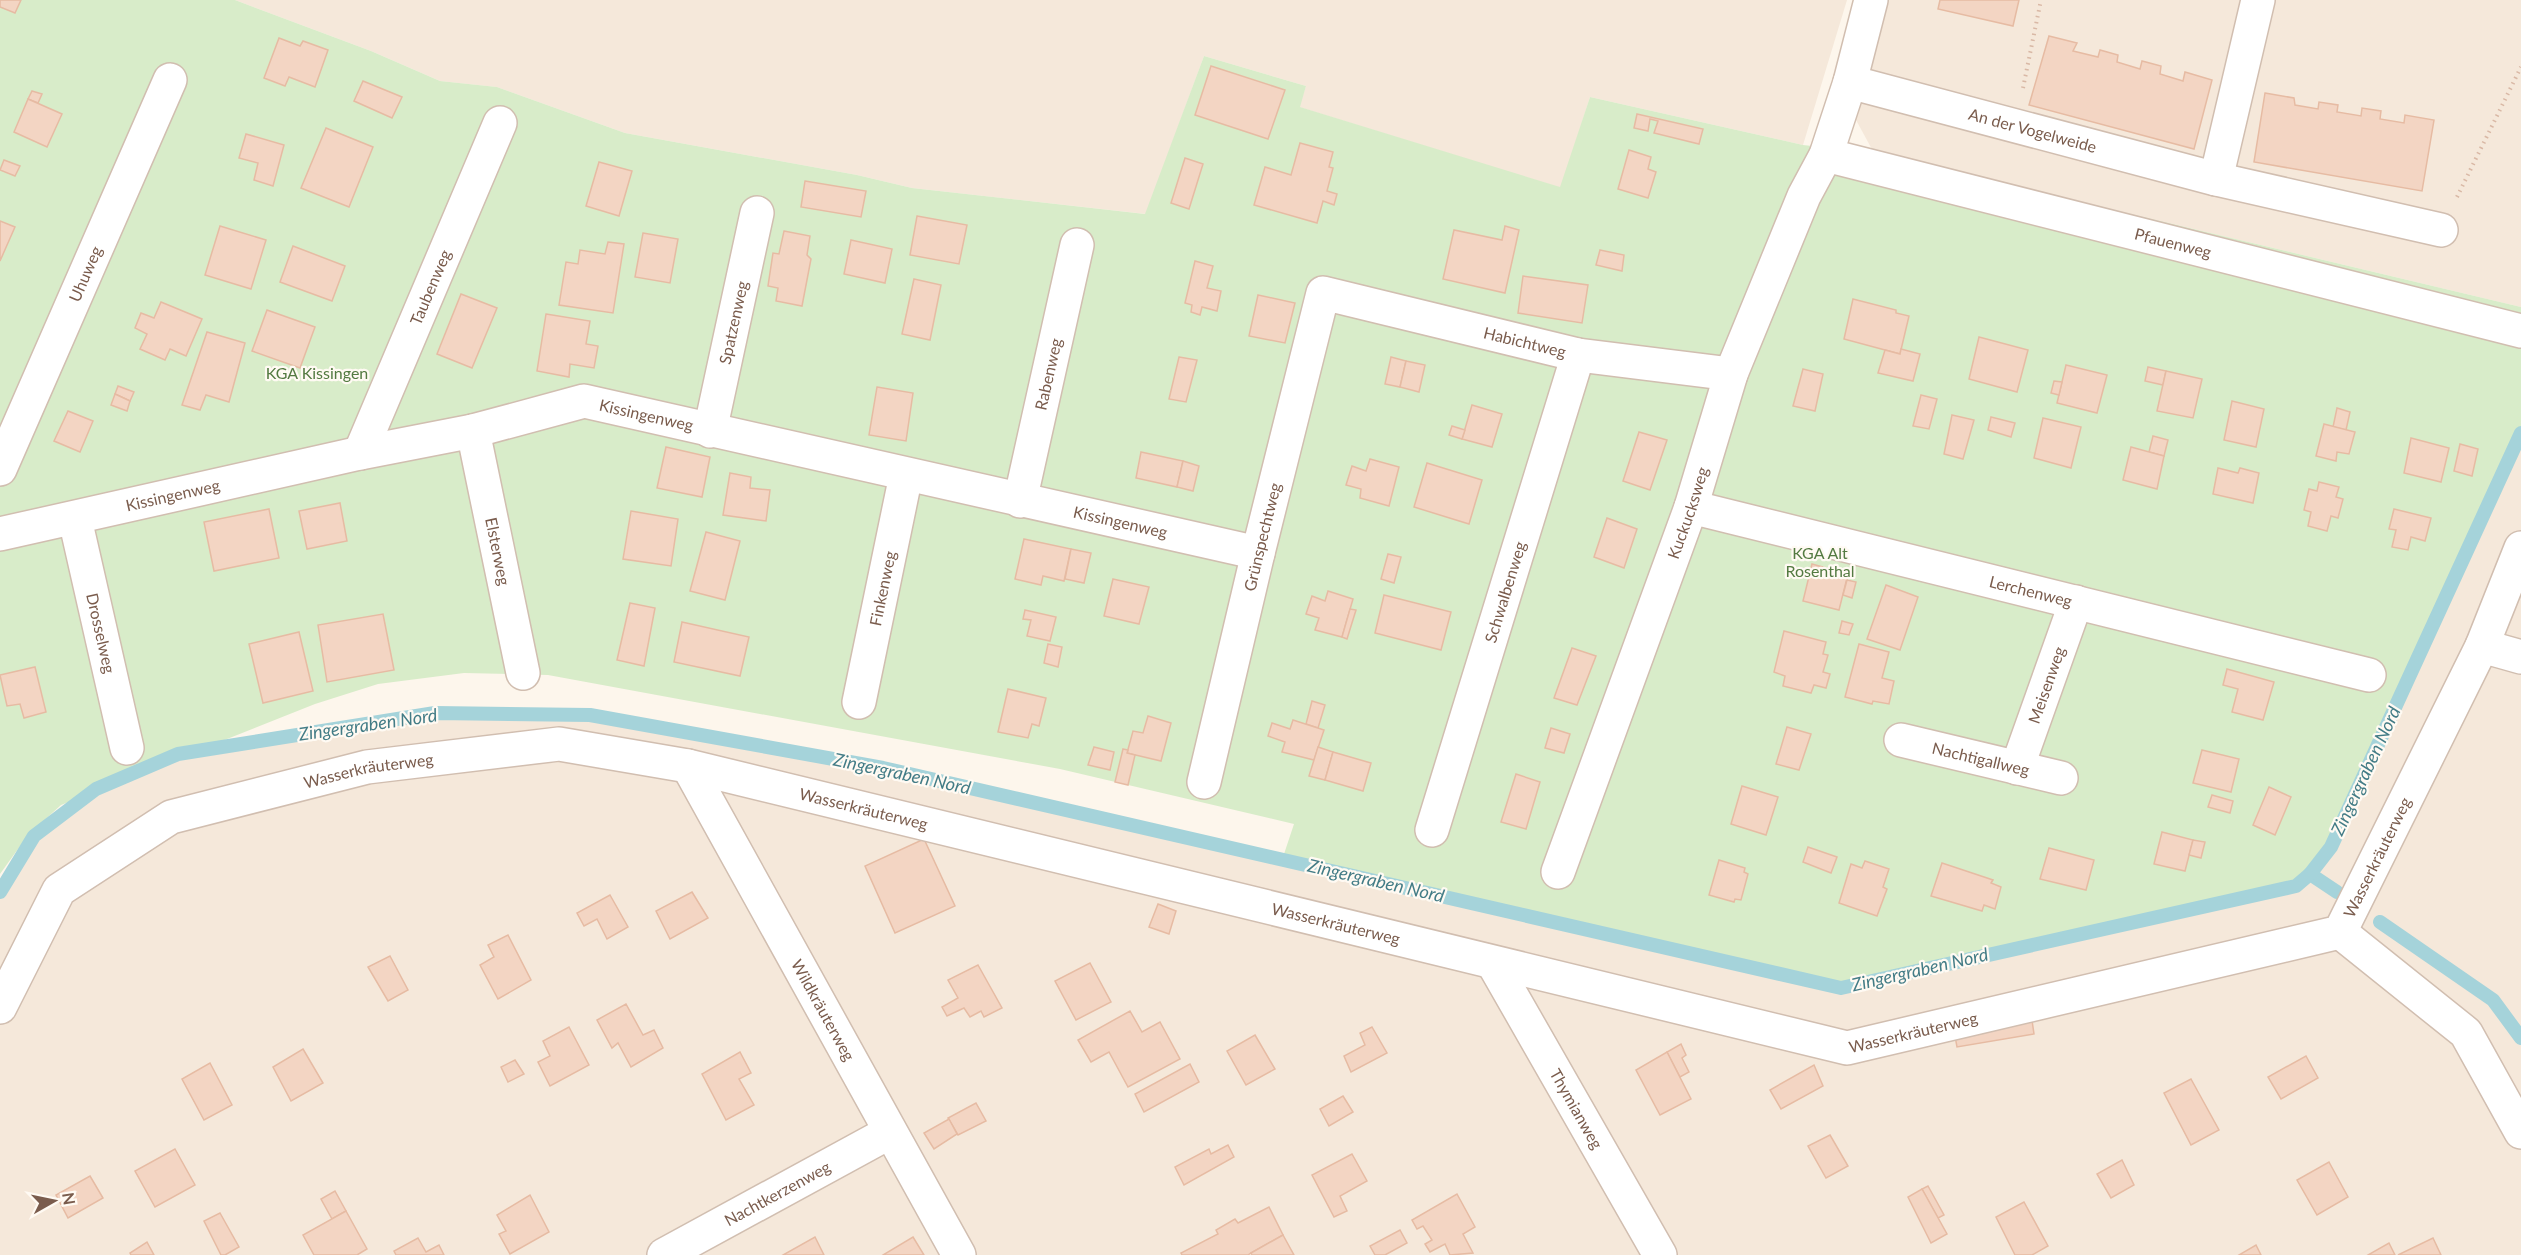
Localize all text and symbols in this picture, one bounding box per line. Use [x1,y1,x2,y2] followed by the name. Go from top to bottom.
[1967,104,2099,156] street label: An der Vogelweide
[2133,224,2214,261] street label: Pfauenweg
[64,243,105,304] street label: Uhuweg
[405,247,454,328] street label: Taubenweg
[715,279,751,366] street label: Spatzenweg
[1482,322,1568,361] street label: Habichtweg
[1031,336,1065,412] street label: Rabenweg
[266,363,368,382] park label: KGA Kissingen
[598,395,695,434] street label: Kissingenweg
[1663,464,1712,561] street label: Kuckucksweg
[124,475,221,514] street label: Kissingenweg
[1239,480,1284,593] street label: Grünspechtweg
[1072,502,1169,541] street label: Kissingenweg
[482,516,515,587] street label: Elsterweg
[1480,539,1529,645] street label: Schwalbenweg
[1785,543,1855,580] park label: KGA Alt Rosenthal
[865,549,899,627] street label: Finkenweg
[1987,571,2074,610] street label: Lerchenweg
[83,591,120,675] street label: Drosselweg
[2024,644,2068,726] street label: Meisenweg
[2325,702,2405,839] water label: Zingergraben Nord
[296,703,439,745] water label: Zingergraben Nord
[1930,738,2031,779] street label: Nachtigallweg
[831,748,973,798] water label: Zingergraben Nord
[302,749,434,792] street label: Wasserkräuterweg
[798,783,930,833] street label: Wasserkräuterweg
[2339,794,2414,920] street label: Wasserkräuterweg
[1305,853,1447,907] water label: Zingergraben Nord
[1270,898,1402,948] street label: Wasserkräuterweg
[1848,943,1991,996] water label: Zingergraben Nord
[788,956,859,1064] street label: Wildkräuterweg
[1847,1008,1979,1056] street label: Wasserkräuterweg
[1546,1065,1607,1152] street label: Thymianweg
[721,1156,833,1229] street label: Nachtkerzenweg
[24,1171,84,1231] north arrow
[59,1191,80,1206] text: N

